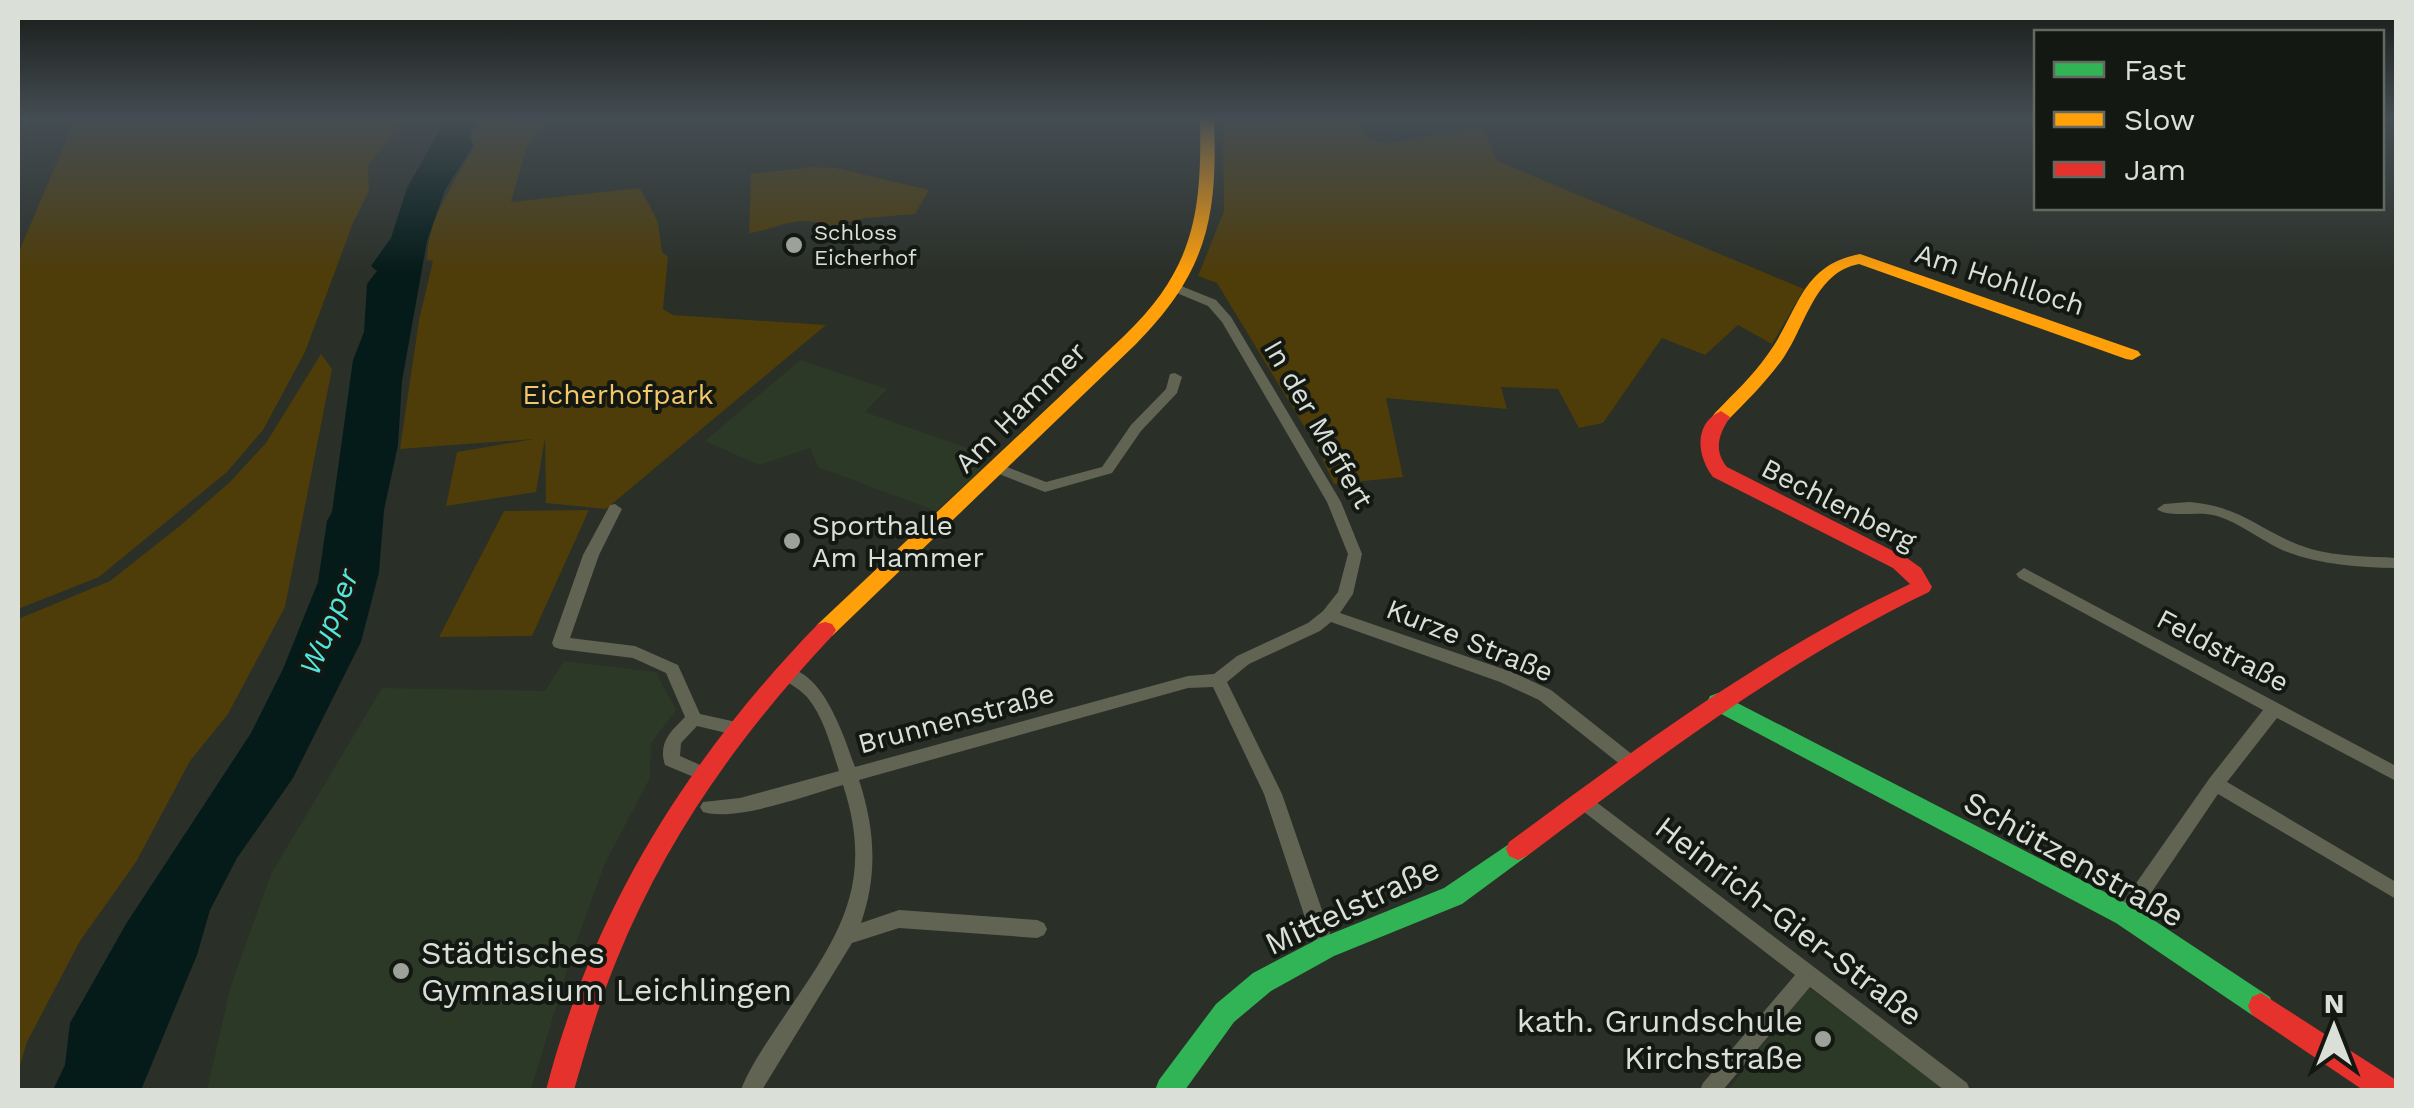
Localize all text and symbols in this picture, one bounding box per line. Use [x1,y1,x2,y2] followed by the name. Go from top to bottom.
[2034,30,2384,210] legend
[2124,52,2187,87] text: Fast
[2124,102,2195,137] text: Slow
[2124,152,2186,187] text: Jam
[814,220,917,270] place label: Schloss Eicherhof
[783,234,805,256] marker: Schloss Eicherhof
[1911,237,2089,322] street label: Am Hohlloch
[1257,334,1380,515] street label: In der Meffert
[948,335,1093,480] street label: Am Hammer
[522,378,714,411] park label: Eicherhofpark
[1756,451,1922,558] street label: Bechlenberg
[812,509,984,574] place label: Sporthalle Am Hammer
[781,530,803,552] marker: Sporthalle Am Hammer
[291,562,366,680] water label: Wupper
[1382,592,1558,689] street label: Kurze Straße
[2151,602,2294,699] street label: Feldstraße
[854,676,1058,761] street label: Brunnenstraße
[1957,783,2191,935] street label: Schützenstraße
[1648,808,1930,1034] street label: Heinrich-Gier-Straße
[1259,849,1445,963] street label: Mittelstraße
[421,934,792,1009] place label: Städtisches Gymnasium Leichlingen
[390,960,412,982] marker: Städtisches Gymnasium Leichlingen
[2284,978,2384,1078] north arrow
[2324,987,2344,1020] text: N
[1517,1002,1803,1077] place label: kath. Grundschule Kirchstraße
[1812,1028,1834,1050] marker: kath. Grundschule Kirchstraße

